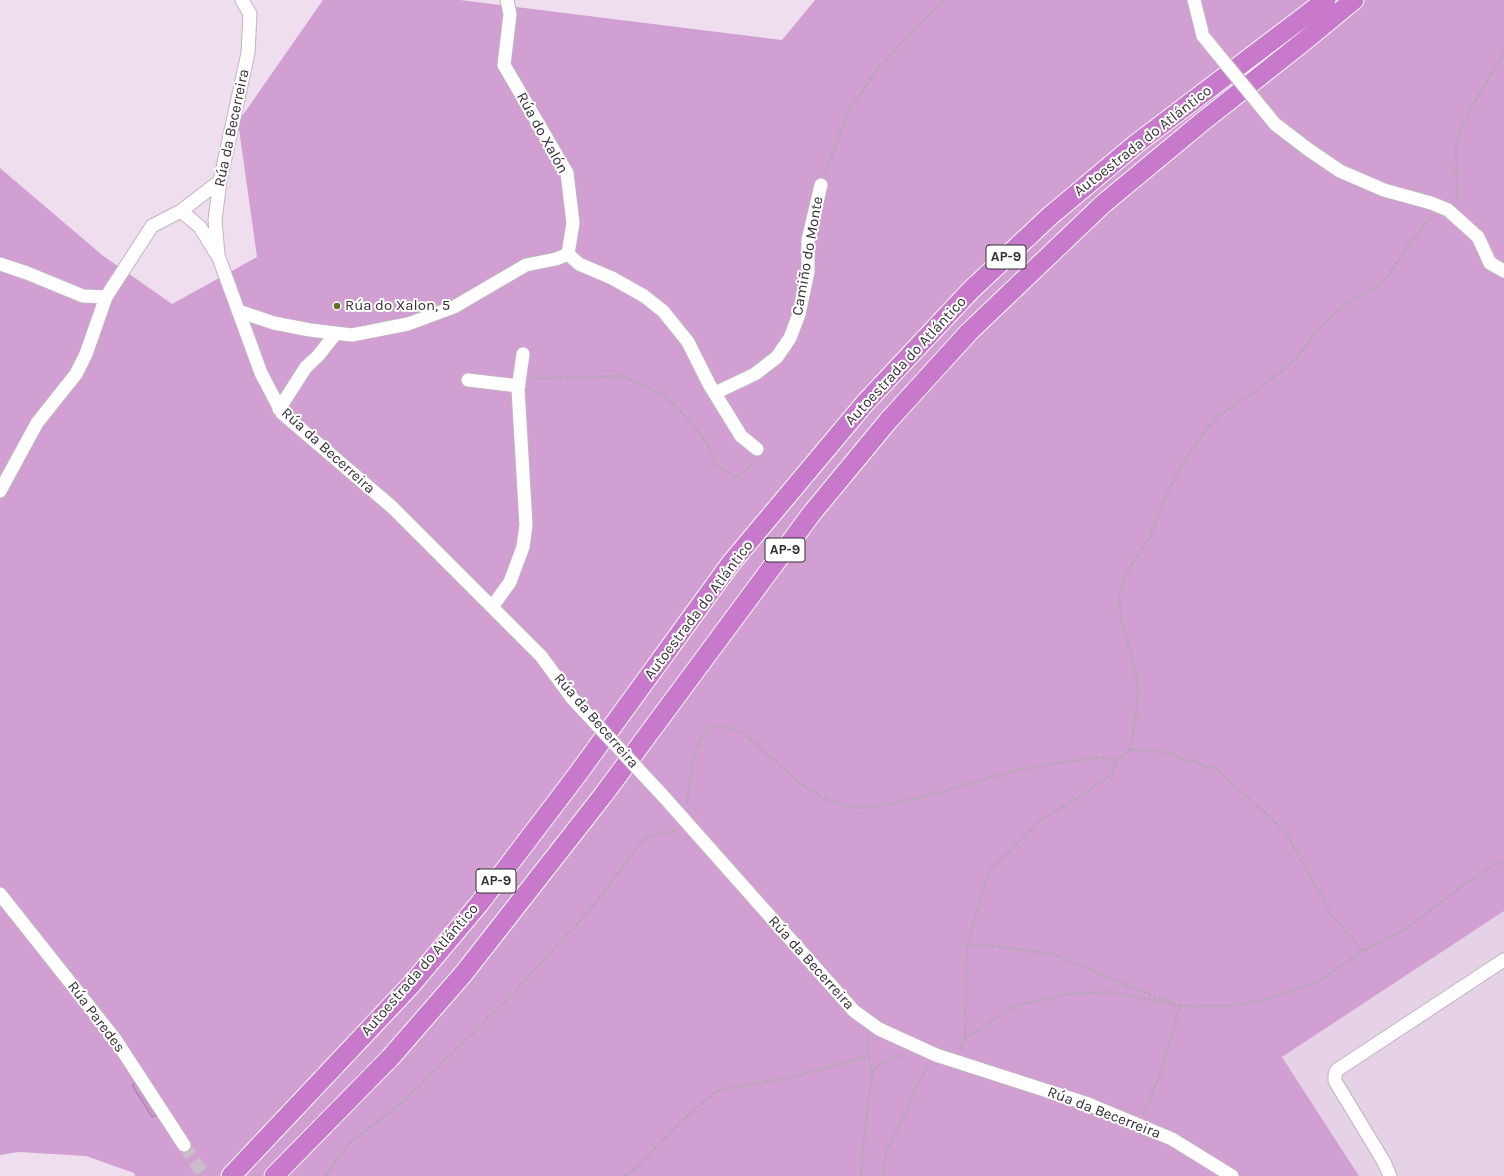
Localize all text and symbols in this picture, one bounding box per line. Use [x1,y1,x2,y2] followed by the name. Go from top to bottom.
[211,67,253,189] street label: Rúa da Becerreira
[1071,82,1215,200] street label: Autoestrada do Atlántico
[512,89,572,177] street label: Rúa do Xalón
[789,195,827,317] street label: Camiño do Monte
[986,245,1026,269] road number: AP-9
[842,293,970,429] street label: Autoestrada do Atlántico
[345,297,450,315] place label: Rúa do Xalon, 5
[332,301,342,311] marker: Rúa do Xalon, 5
[277,404,379,498] street label: Rúa da Becerreira
[641,537,757,683] street label: Autoestrada do Atlántico
[765,538,805,562] road number: AP-9
[550,670,642,772] street label: Rúa da Becerreira
[476,869,516,893] road number: AP-9
[358,900,482,1040] street label: Autoestrada do Atlántico
[764,912,858,1014] street label: Rúa da Becerreira
[63,978,129,1056] street label: Rúa Paredes
[1045,1083,1163,1143] street label: Rúa da Becerreira

